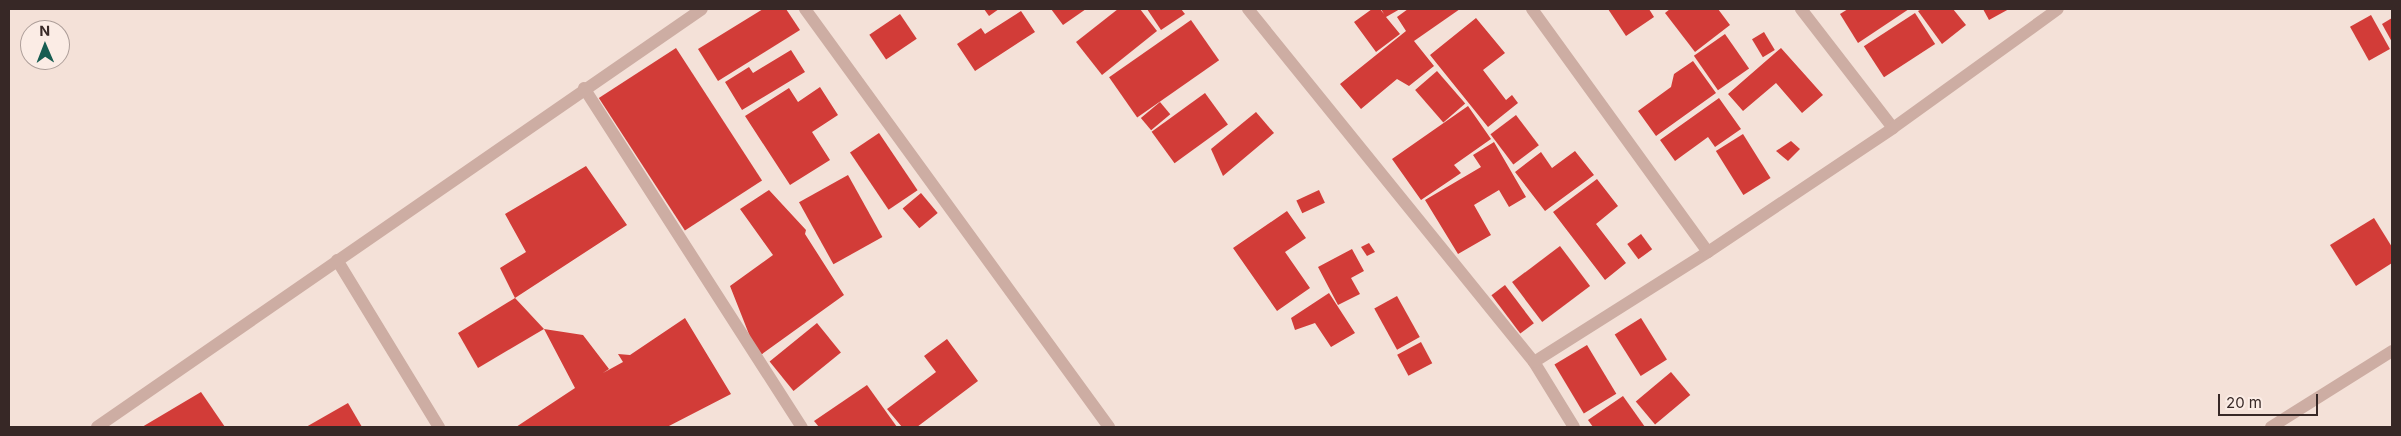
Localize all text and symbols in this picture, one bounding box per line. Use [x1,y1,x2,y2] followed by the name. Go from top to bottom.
[20,20,70,70] north arrow
[39,22,50,39] text: N
[2221,384,2321,416] scale bar
[2226,393,2262,412] text: 20 m

